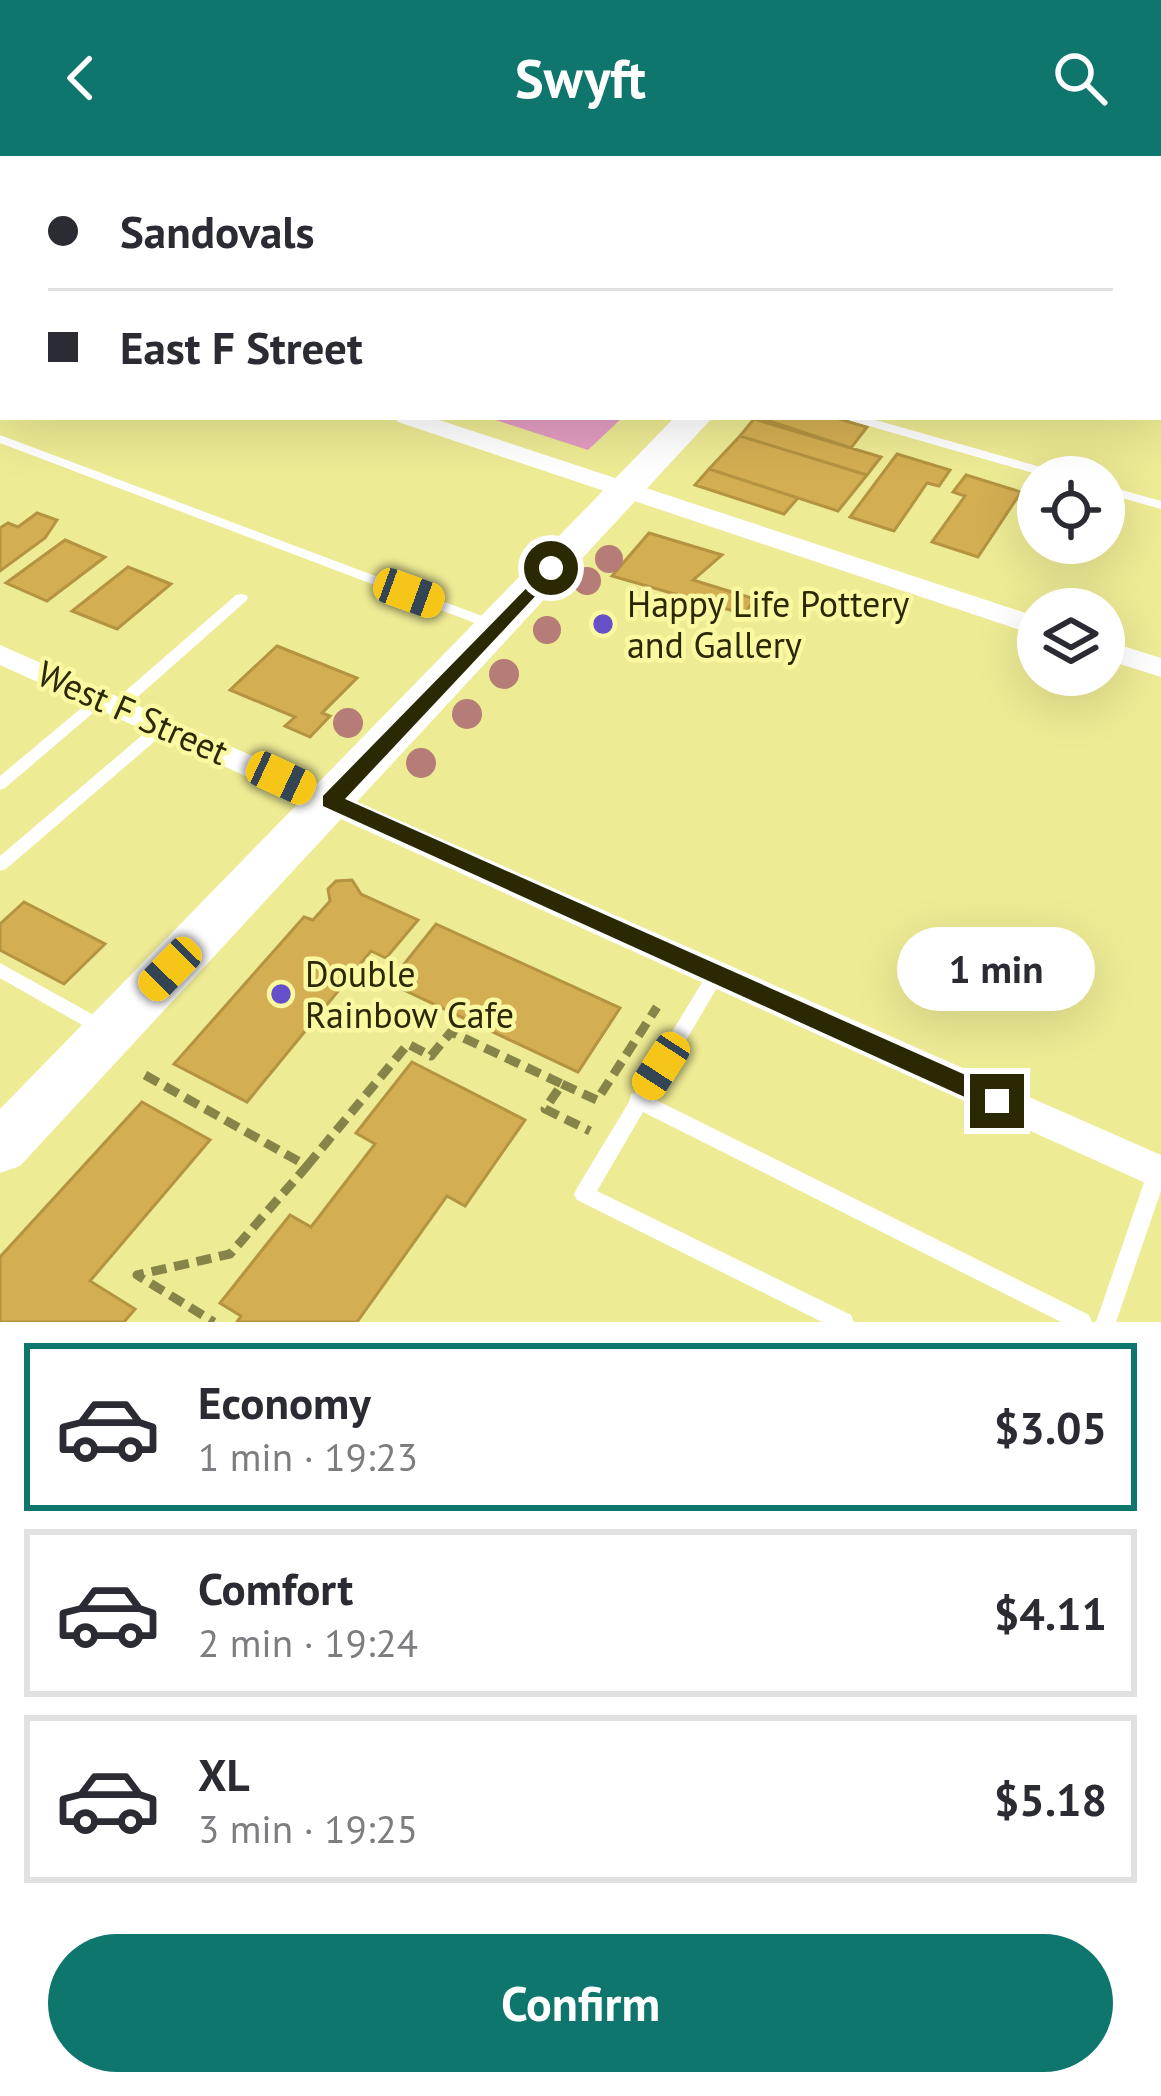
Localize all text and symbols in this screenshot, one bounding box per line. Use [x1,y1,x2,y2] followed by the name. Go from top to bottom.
[515,43,646,113] text: Swyft
[48,45,114,111] icon: back
[1047,45,1113,111] icon: search
[120,202,315,260] text: Sandovals
[120,318,363,376] text: East F Street
[1017,456,1125,696] map controls
[1017,456,1125,564] button: locate
[524,541,578,595] route start
[369,564,449,622] car
[627,580,910,668] place label: Happy Life Pottery and Gallery
[1017,588,1125,696] button: layers
[590,611,616,637] marker: Happy Life Pottery and Gallery
[30,649,236,775] street label: West F Street
[241,746,321,810] car
[898,927,1096,1011] callout: 1 min
[132,931,208,1007] car
[948,943,1044,994] text: 1 min
[305,950,514,1038] place label: Double Rainbow Cafe
[268,981,294,1007] marker: Double Rainbow Cafe
[626,1026,696,1106] car
[970,1074,1024,1128] route end
[54,1373,162,1481] icon: car
[198,1373,371,1431] text: Economy
[994,1398,1107,1456] text: $3.05
[198,1431,418,1482] text: 1 min · 19:23
[54,1559,162,1667] icon: car
[198,1559,353,1617] text: Comfort
[994,1584,1107,1642] text: $4.11
[198,1617,418,1668] text: 2 min · 19:24
[54,1745,162,1853] icon: car
[198,1745,250,1803] text: XL
[994,1770,1107,1828] text: $5.18
[198,1803,418,1854] text: 3 min · 19:25
[48,1934,1113,2072] button: Confirm

